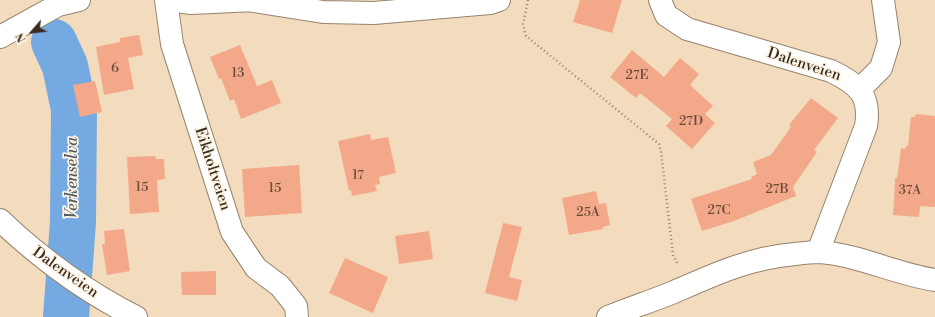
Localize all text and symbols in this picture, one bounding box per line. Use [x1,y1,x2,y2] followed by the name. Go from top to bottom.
[12,12,52,52] north arrow
[13,31,30,45] text: N
[765,45,843,85] street label: Dalenveien
[111,61,119,77] house number: 6
[232,66,244,82] house number: 13
[626,68,648,84] house number: 27E
[679,114,703,130] house number: 27D
[190,125,234,213] street label: Eikholtveien
[63,137,83,219] water label: Verkenselva
[352,168,364,184] house number: 17
[136,180,148,196] house number: 15
[269,181,281,197] house number: 15
[765,182,789,198] house number: 27B
[899,183,921,199] house number: 37A
[708,203,730,219] house number: 27C
[576,205,600,221] house number: 25A
[29,244,101,302] street label: Dalenveien

